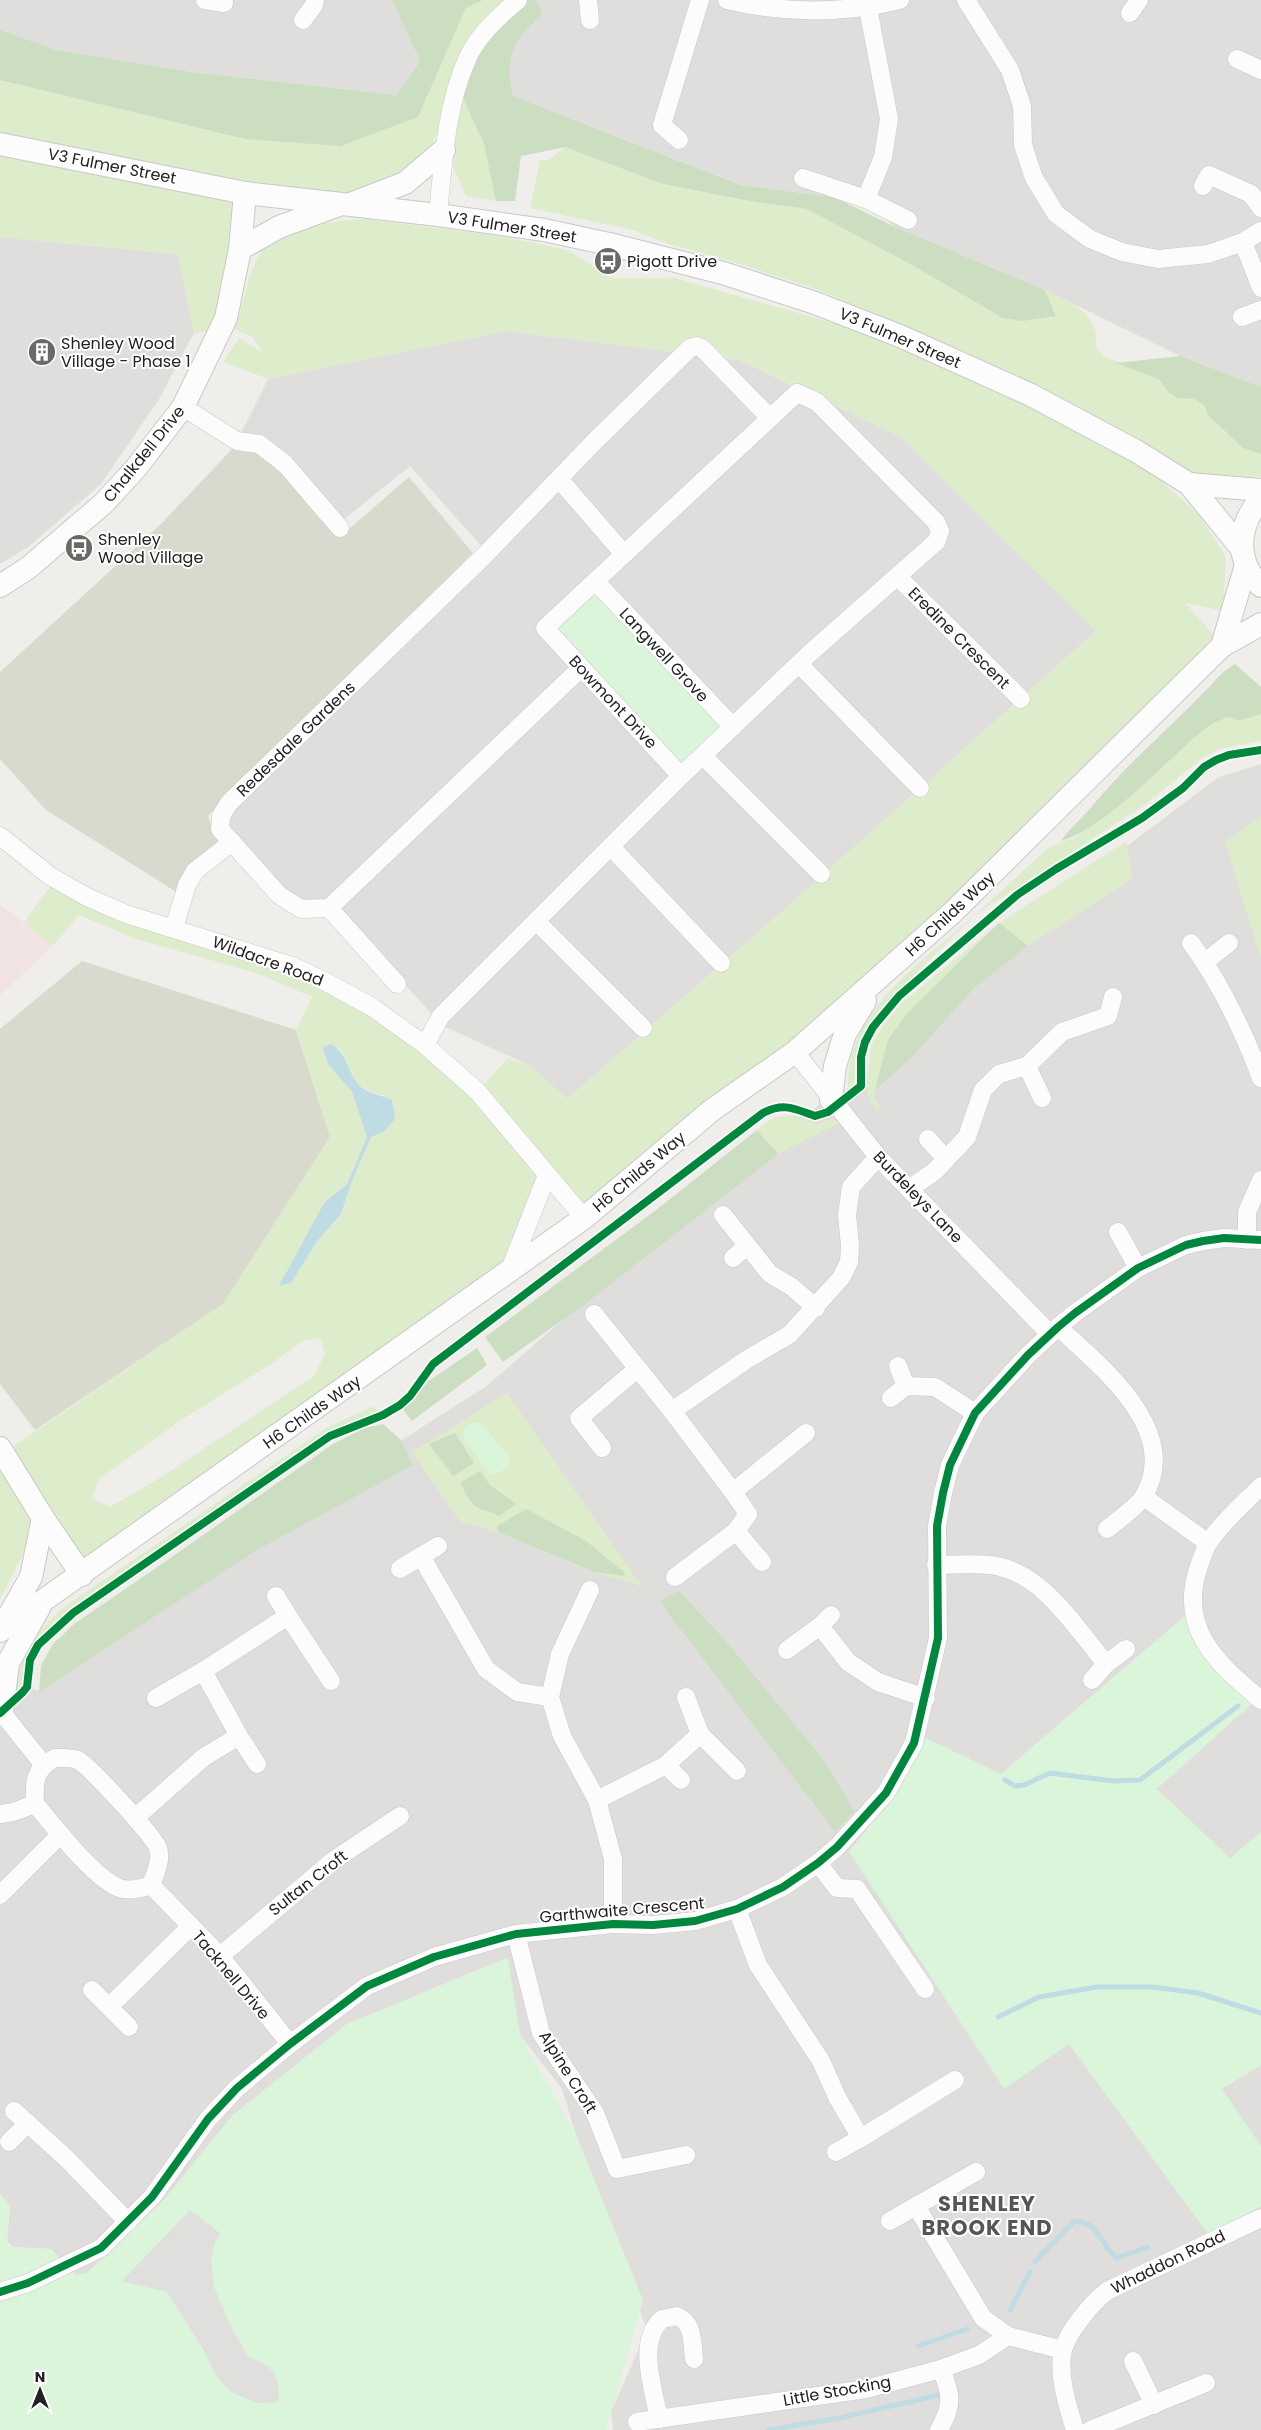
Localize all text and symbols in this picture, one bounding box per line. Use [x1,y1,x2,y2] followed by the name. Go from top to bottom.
[46,142,178,190] street label: V3 Fulmer Street
[446,205,578,249] street label: V3 Fulmer Street
[593,246,623,276] bus stop icon: Pigott Drive
[627,250,717,273] place label: Pigott Drive
[836,302,965,374] street label: V3 Fulmer Street
[61,332,191,373] place label: Shenley Wood Village - Phase 1
[27,337,57,367] building icon: Shenley Wood Village - Phase 1
[98,401,190,507] street label: Chalkdell Drive
[98,528,203,569] place label: Shenley Wood Village
[64,533,94,563] bus stop icon: Shenley Wood Village
[903,582,1015,694] street label: Eredine Crescent
[614,603,714,707] street label: Langwell Grove
[564,650,662,754] street label: Bowmont Drive
[232,676,360,802] street label: Redesdale Gardens
[900,866,1000,962] street label: H6 Childs Way
[209,930,327,992] street label: Wildacre Road
[588,1126,690,1218] street label: H6 Childs Way
[868,1146,968,1248] street label: Burdeleys Lane
[258,1370,366,1454] street label: H6 Childs Way
[264,1845,352,1921] street label: Sultan Croft
[539,1891,706,1929] street label: Garthwaite Crescent
[187,1926,275,2025] street label: Tacknell Drive
[533,2026,603,2118] street label: Alpine Croft
[921,2189,1053,2242] district label: SHENLEY BROOK END
[1107,2224,1229,2300] street label: Whaddon Road
[15,2365,65,2415] north arrow
[35,2367,45,2387] text: N
[781,2370,893,2412] street label: Little Stocking

